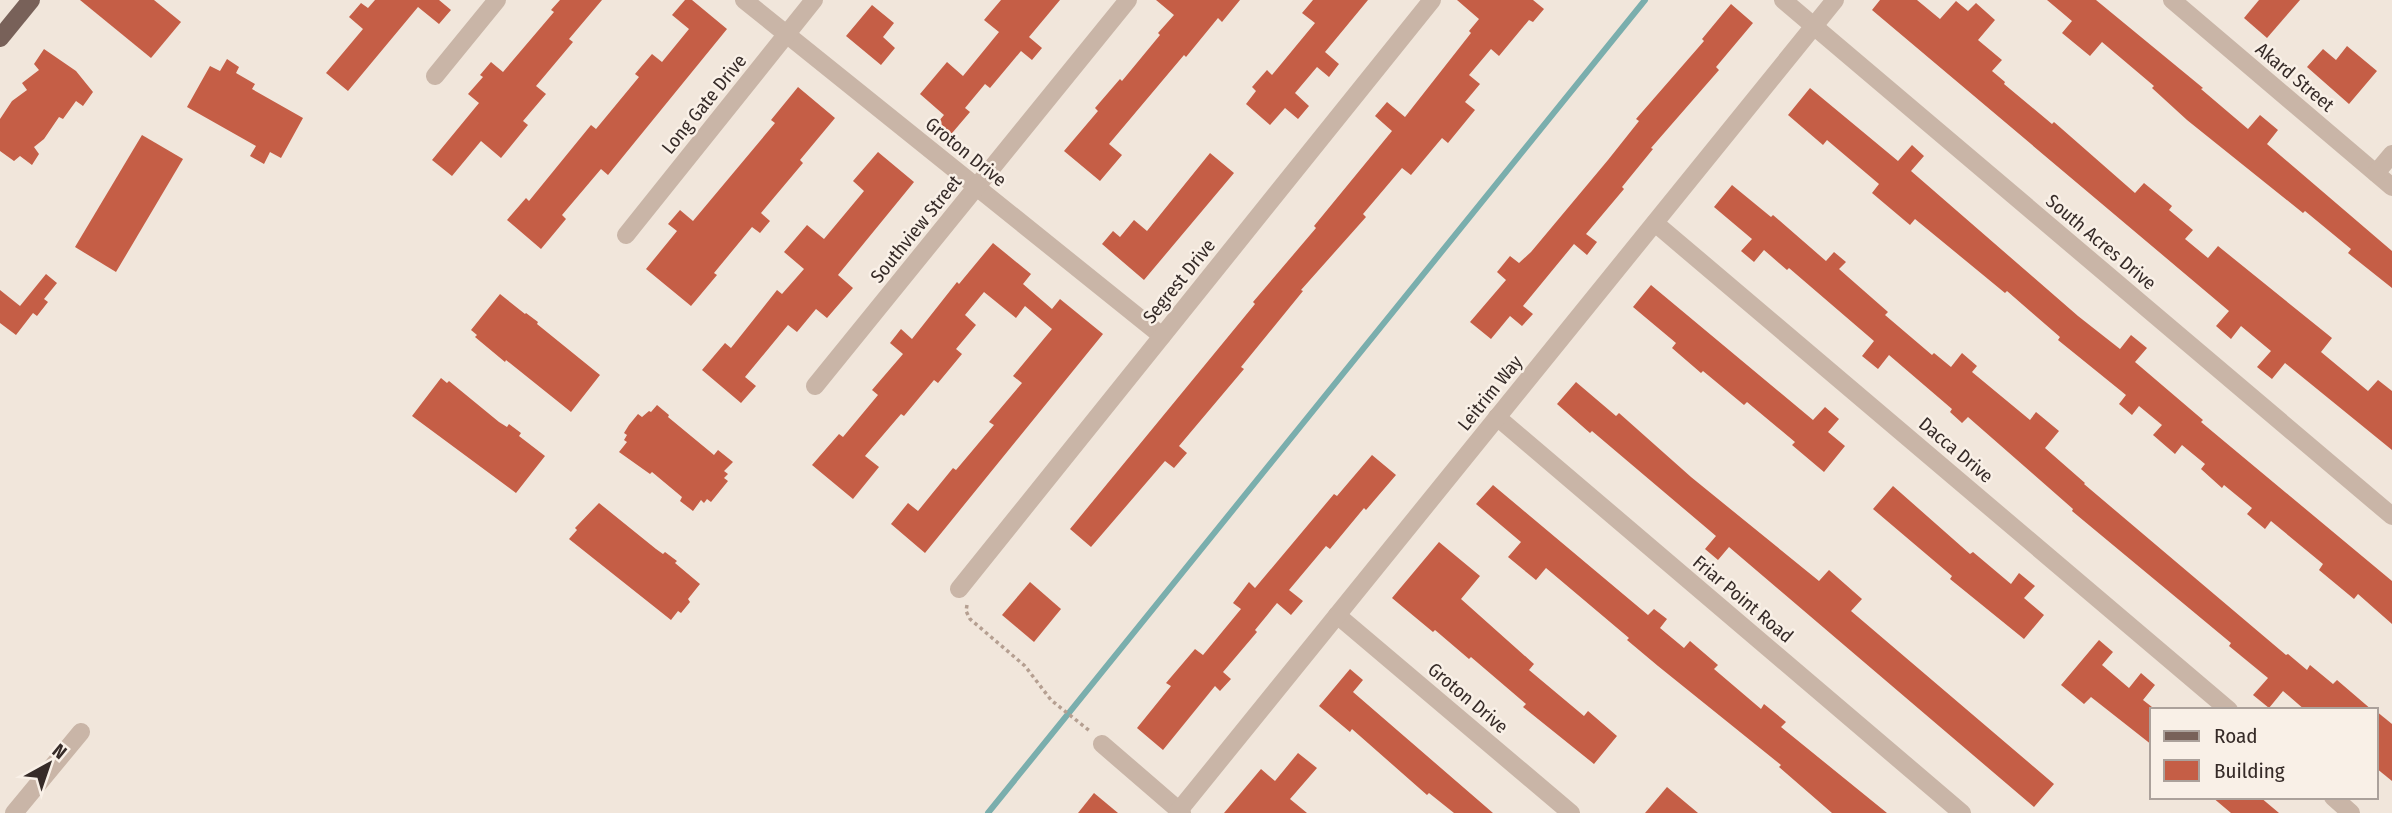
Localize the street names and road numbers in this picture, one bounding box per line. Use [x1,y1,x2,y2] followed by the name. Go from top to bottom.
[2251,38,2340,117] street label: Akard Street
[657,50,751,158] street label: Long Gate Drive
[921,112,1011,192] street label: Groton Drive
[866,170,967,287] street label: Southview Street
[2041,189,2161,295] street label: South Acres Drive
[1138,234,1220,328] street label: Segrest Drive
[1453,350,1528,435] street label: Leitrim Way
[1914,412,1998,488] street label: Dacca Drive
[1688,550,1798,648] street label: Friar Point Road
[1423,658,1513,738] street label: Groton Drive

